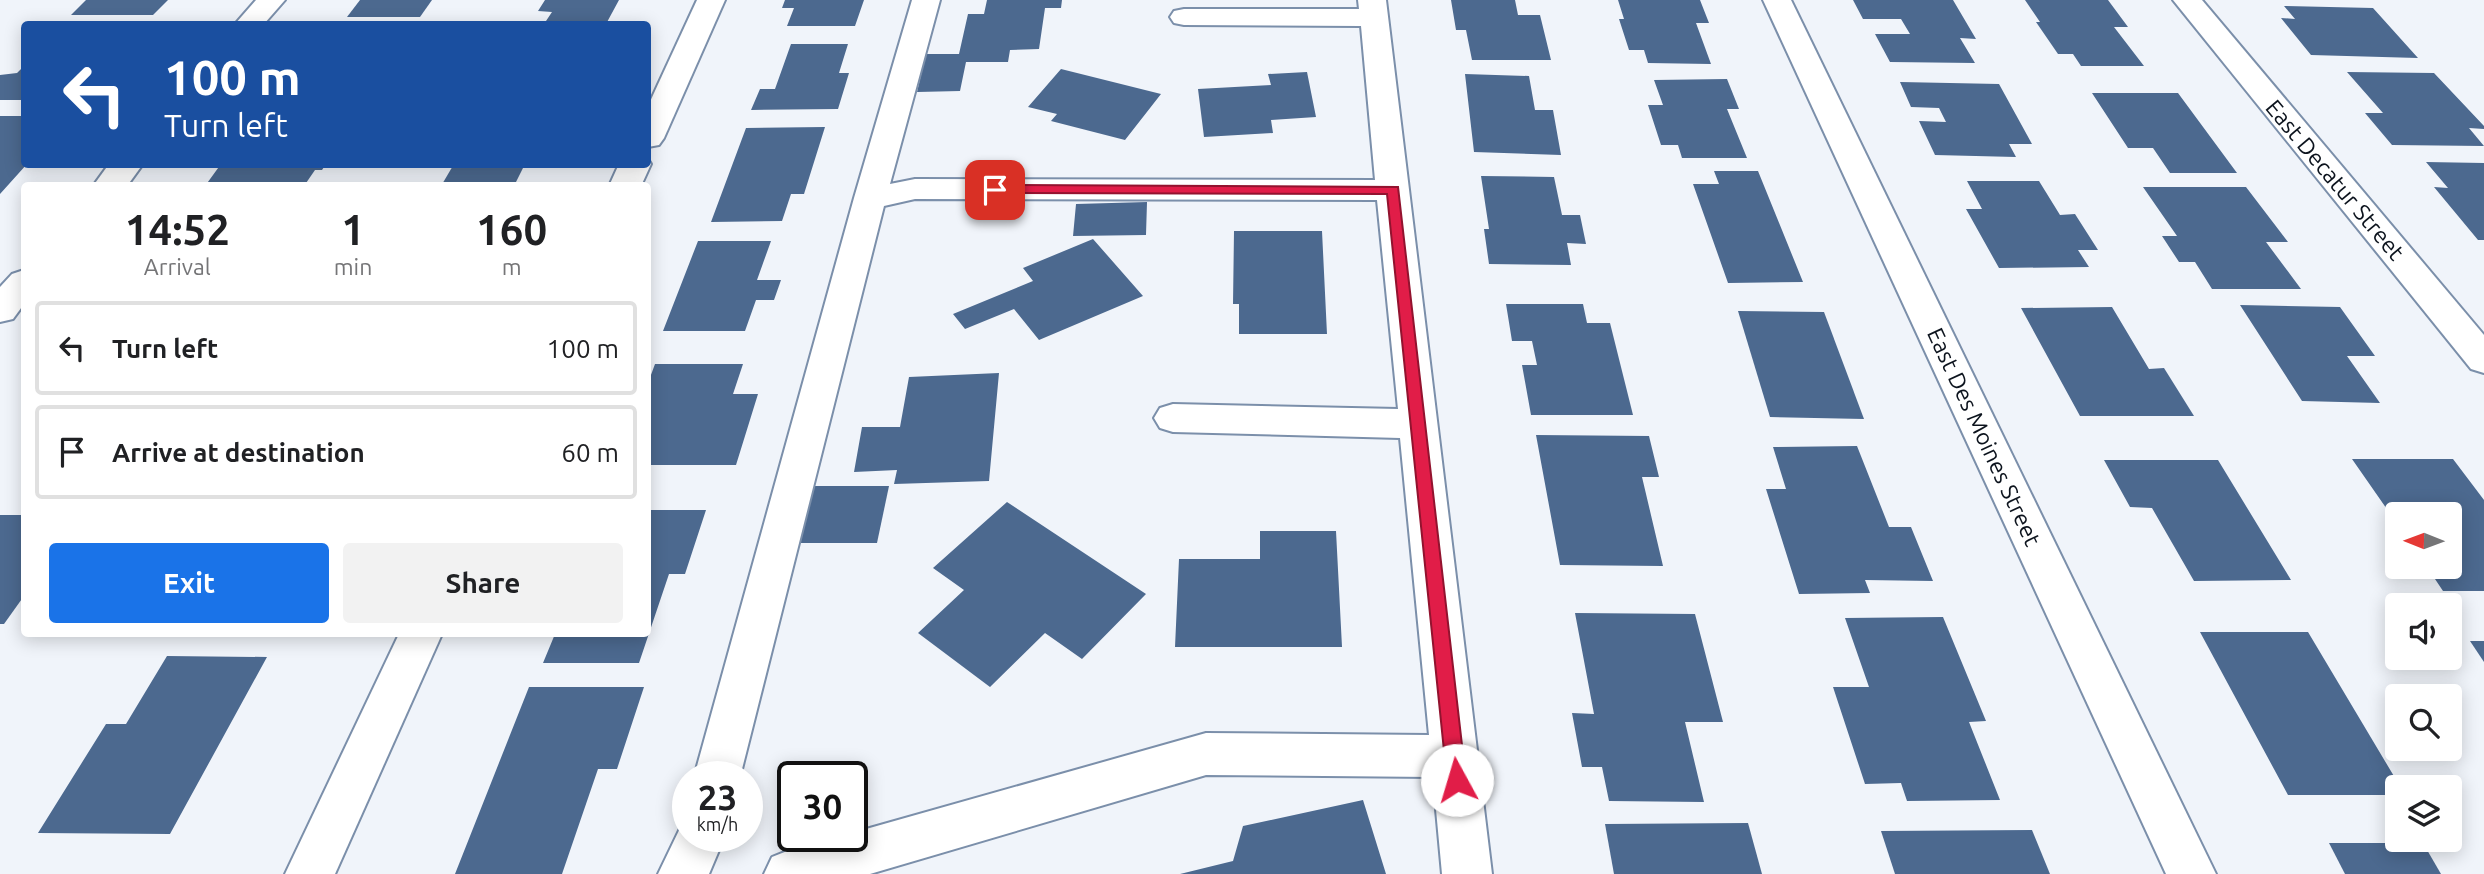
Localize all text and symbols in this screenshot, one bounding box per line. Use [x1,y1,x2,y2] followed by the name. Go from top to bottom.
[49,49,140,140] icon: left
[164,49,301,104] text: 100 m
[2261,95,2409,265] street label: East Decatur Street
[164,107,288,143] text: Turn left
[965,160,1025,220] pin
[976,171,1014,209] icon: arrive
[125,206,230,253] text: 14:52
[341,206,365,253] text: 1
[476,206,547,253] text: 160
[144,254,211,279] text: Arrival
[334,254,372,279] text: min
[502,254,522,279] text: m
[1923,324,2046,550] street label: East Des Moines Street
[53,329,91,367] icon: left
[112,334,218,363] text: Turn left
[547,334,619,363] text: 100 m
[53,433,91,471] icon: arrive
[112,438,365,467] text: Arrive at destination
[561,438,619,467] text: 60 m
[2385,502,2462,579] north arrow
[2385,502,2462,852] map controls
[49,543,329,623] button: Exit
[343,543,623,623] button: Share
[2385,593,2462,670] button: sound
[2385,684,2462,761] button: search
[1420,743,1494,817] position arrow
[777,761,868,852] speed limit sign: 30
[2385,775,2462,852] button: layers
[698,777,737,817] text: 23
[697,814,738,834] text: km/h

